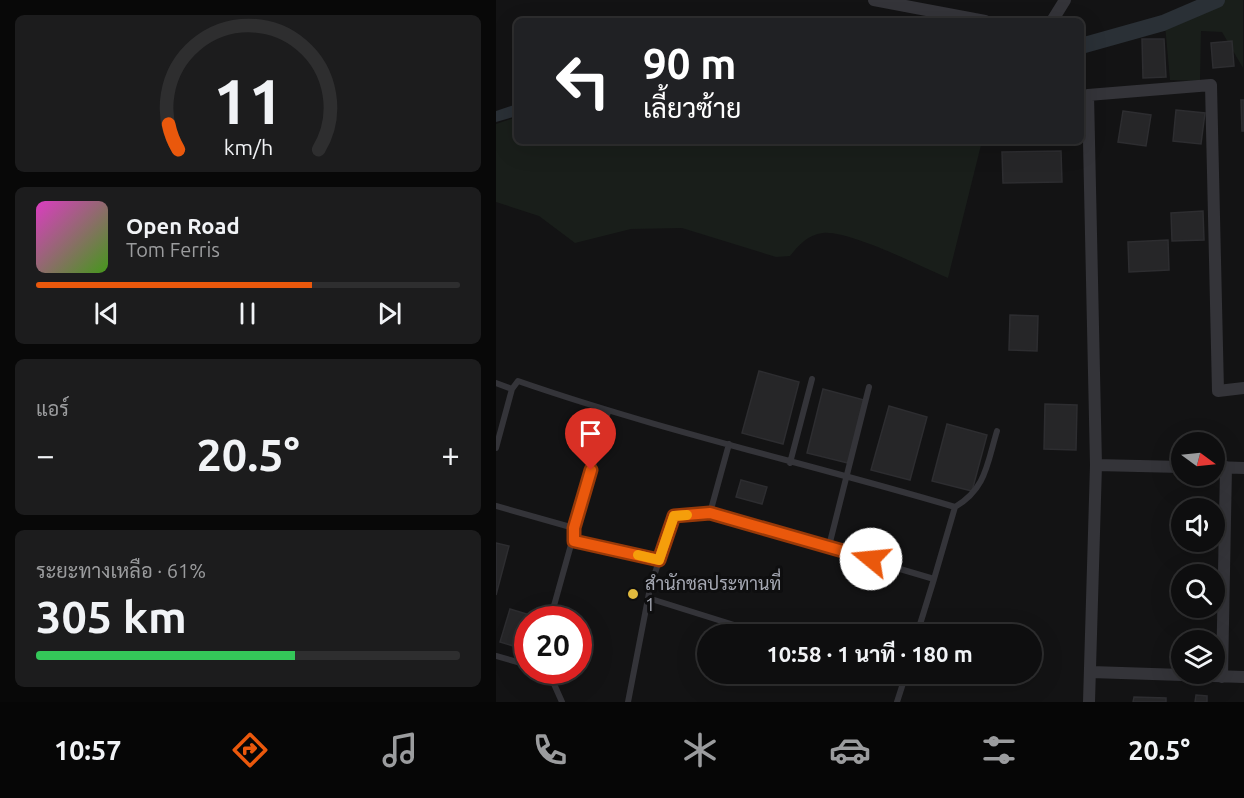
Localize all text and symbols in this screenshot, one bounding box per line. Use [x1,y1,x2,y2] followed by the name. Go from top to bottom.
[643,40,737,87] text: 90 m
[544,42,622,120] icon: left
[213,67,283,137] text: 11
[643,93,741,123] text: เลี้ยวซ้าย
[223,136,273,160] text: km/h
[126,213,240,238] text: Open Road
[126,238,220,261] text: Tom Ferris
[90,297,123,330] icon: previous
[231,297,264,330] icon: pause
[373,297,406,330] icon: next
[36,397,69,420] text: แอร์
[565,408,616,470] pin
[574,417,607,450] icon: arrive
[196,429,300,480] text: 20.5°
[1171,432,1225,486] north arrow
[1171,432,1225,684] map controls
[36,436,55,473] text: −
[441,436,460,473] text: +
[1171,498,1225,552] button: sound
[839,527,903,591] position arrow
[36,559,206,582] text: ระยะทางเหลือ · 61%
[1171,564,1225,618] button: search
[645,568,781,614] place label: สำนักชลประทานที่ 1
[626,587,640,601] marker: สำนักชลประทานที่ 1
[36,591,187,642] text: 305 km
[514,606,592,684] speed limit sign: 20
[1171,630,1225,684] button: layers
[766,641,973,666] text: 10:58 · 1 นาที · 180 m
[229,729,271,771] icon: directions
[379,729,421,771] icon: music
[529,729,571,771] icon: phone
[679,729,721,771] icon: climate
[829,729,871,771] icon: car
[978,729,1020,771] icon: filters
[54,735,121,765] text: 10:57
[1128,735,1190,765] text: 20.5°

